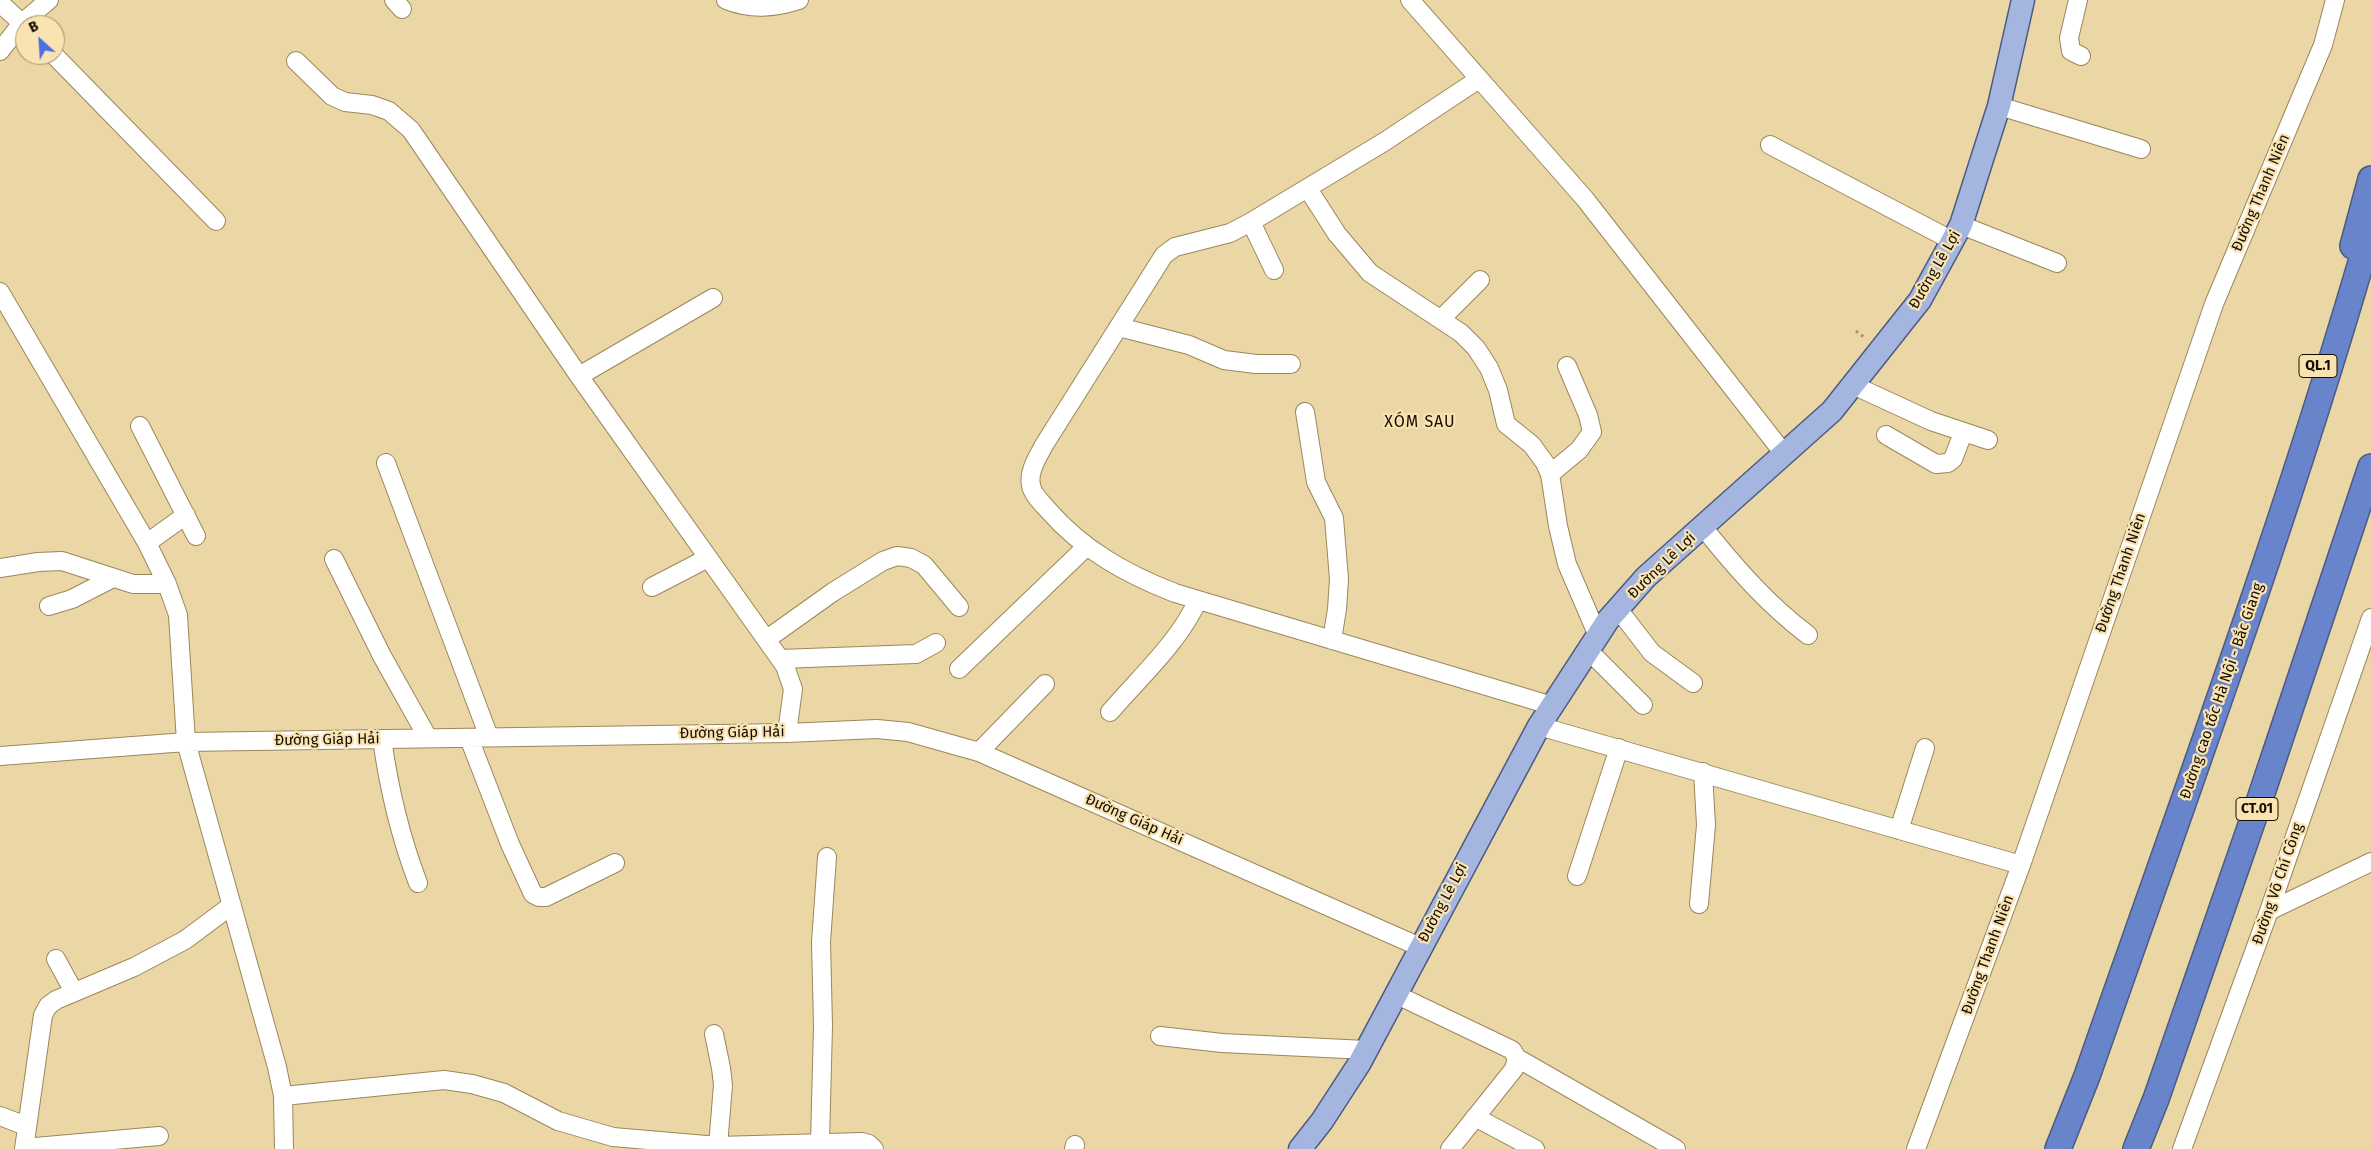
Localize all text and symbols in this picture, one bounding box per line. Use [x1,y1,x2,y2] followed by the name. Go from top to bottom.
[15,15,65,65] north arrow
[26,17,41,37] text: B
[2228,132,2294,254] street label: Đường Thanh Niên
[1905,228,1965,312] street label: Đường Lê Lợi
[2299,354,2337,378] road number: QL.1
[1383,413,1457,433] district label: XÓM SAU
[2092,511,2150,635] street label: Đường Thanh Niên
[1624,529,1700,603] street label: Đường Lê Lợi
[2176,581,2268,801] street label: Đường cao tốc Hà Nội - Bắc Giang
[679,723,785,743] street label: Đường Giáp Hải
[274,730,380,750] street label: Đường Giáp Hải
[1082,790,1186,850] street label: Đường Giáp Hải
[2236,798,2278,821] road number: CT.01
[2249,821,2307,947] street label: Đường Võ Chí Công
[1415,860,1471,946] street label: Đường Lê Lợi
[1958,893,2018,1017] street label: Đường Thanh Niên

